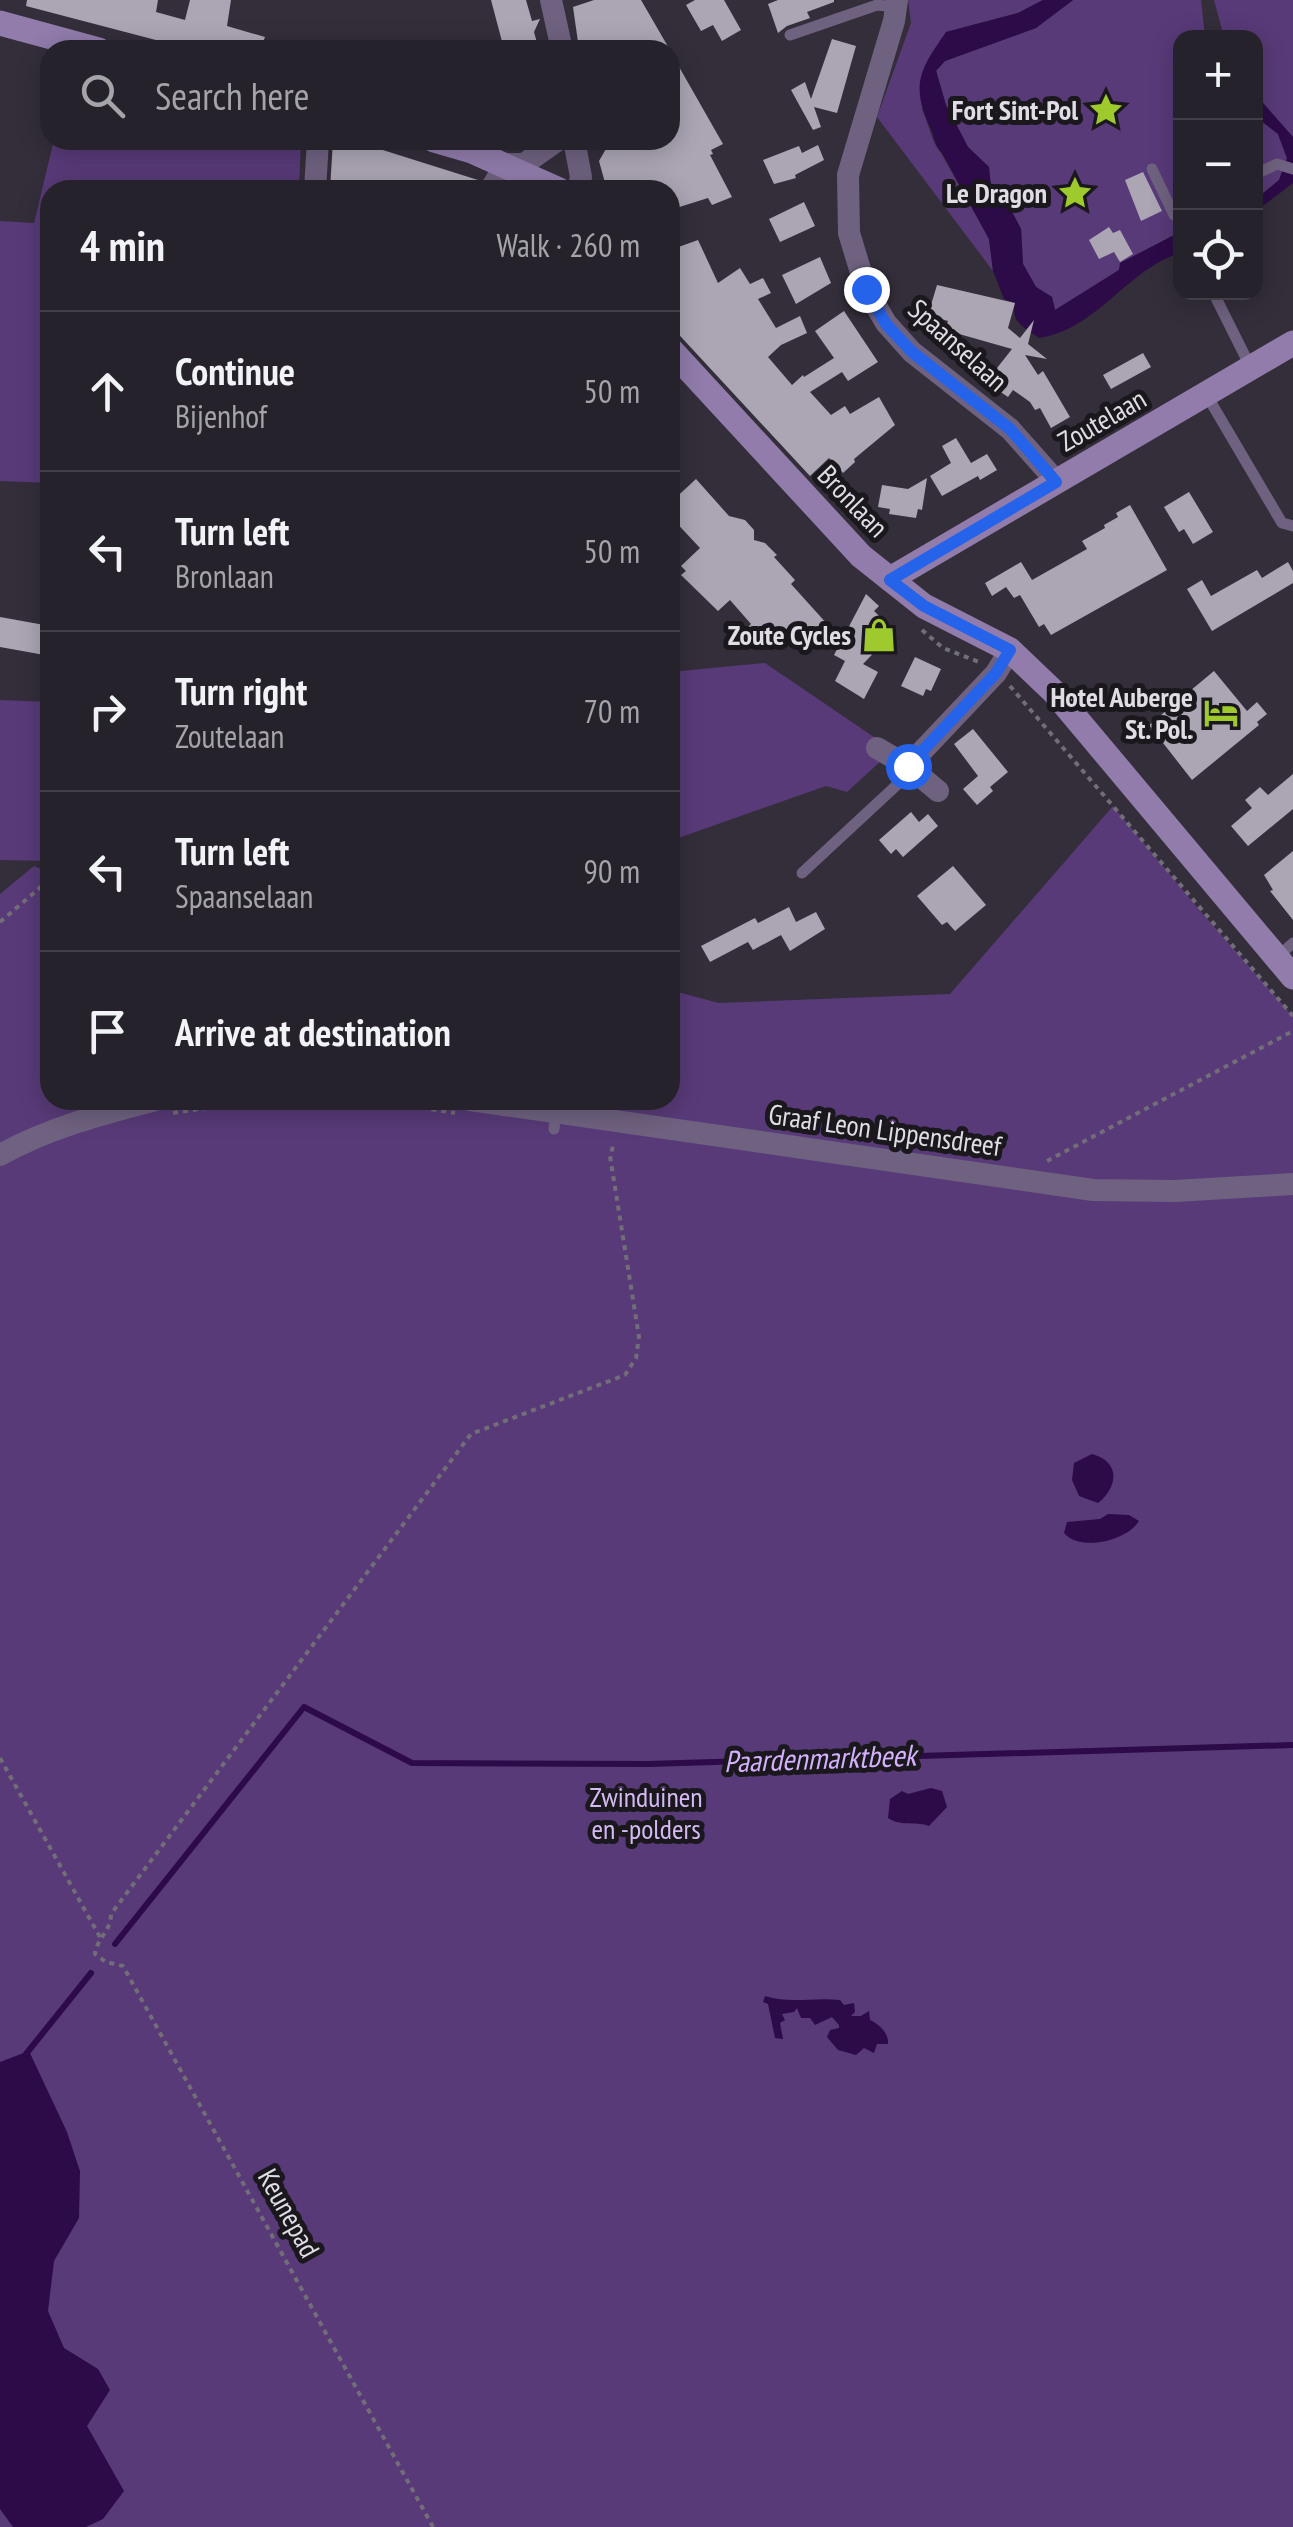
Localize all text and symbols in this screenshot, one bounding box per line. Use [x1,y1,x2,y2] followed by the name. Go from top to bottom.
[1173,30,1263,300] map controls
[1173,30,1263,120] button: +
[40,40,680,150] search box
[75,68,130,123] icon: search
[155,71,309,120] text: Search here
[952,91,1078,128] place label: Fort Sint-Pol
[1087,91,1125,129] place icon: Fort Sint-Pol
[1173,120,1263,210] button: −
[946,174,1047,211] place label: Le Dragon
[1056,174,1094,212] place icon: Le Dragon
[1173,210,1263,300] button: locate
[80,218,165,273] text: 4 min
[496,224,640,266] text: Walk · 260 m
[844,267,890,313] route end
[901,290,1016,399] street label: Spaanselaan
[175,346,295,395] text: Continue
[80,364,135,419] icon: ahead
[584,370,640,412] text: 50 m
[1051,380,1152,460] street label: Zoutelaan
[175,395,267,437] text: Bijenhof
[810,457,897,545] street label: Bronlaan
[175,506,289,555] text: Turn left
[80,524,135,579] icon: left
[584,530,640,572] text: 50 m
[175,555,274,597] text: Bronlaan
[728,616,851,653] place label: Zoute Cycles
[860,616,898,654] shop icon: Zoute Cycles
[175,666,307,715] text: Turn right
[1050,678,1193,747] place label: Hotel Auberge St. Pol.
[80,684,135,739] icon: right
[584,690,640,732] text: 70 m
[1202,694,1240,732] hotel icon: Hotel Auberge St. Pol.
[175,715,284,757] text: Zoutelaan
[886,744,932,790] route start
[175,826,289,875] text: Turn left
[80,844,135,899] icon: left
[584,850,640,892] text: 90 m
[175,875,313,917] text: Spaanselaan
[80,1004,135,1059] icon: arrive
[175,1007,451,1056] text: Arrive at destination
[766,1095,1005,1164] street label: Graaf Leon Lippensdreef
[723,1735,920,1780] water label: Paardenmarktbeek
[589,1778,703,1847] park label: Zwinduinen en -polders
[250,2162,329,2264] street label: Keunepad

